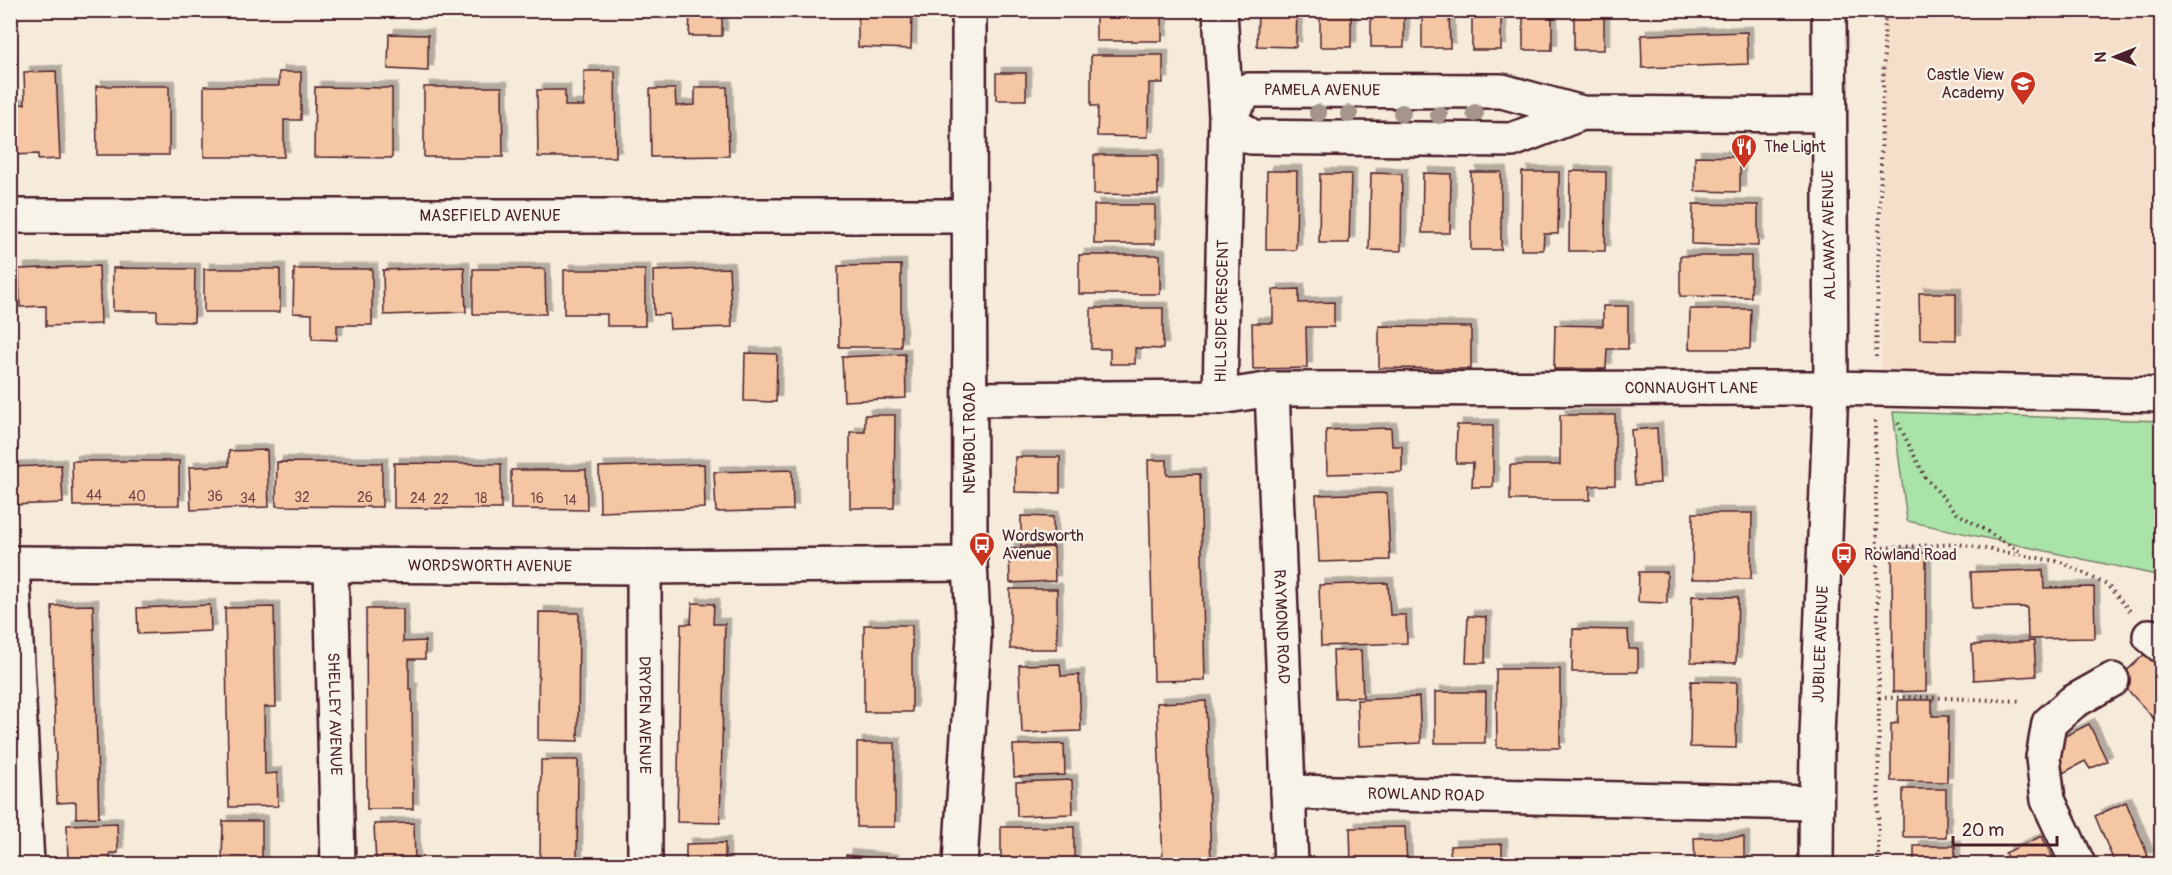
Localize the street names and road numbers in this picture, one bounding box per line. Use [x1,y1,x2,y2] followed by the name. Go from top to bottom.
[1264,80,1380,101] street label: PAMELA AVENUE
[1818,170,1840,300] street label: ALLAWAY AVENUE
[420,206,560,226] street label: MASEFIELD AVENUE
[1211,239,1233,383] street label: HILLSIDE CRESCENT
[1625,378,1758,398] street label: CONNAUGHT LANE
[960,382,980,494] street label: NEWBOLT ROAD
[408,556,572,577] street label: WORDSWORTH AVENUE
[1269,569,1294,685] street label: RAYMOND ROAD
[1808,585,1833,703] street label: JUBILEE AVENUE
[323,652,346,776] street label: SHELLEY AVENUE
[634,656,655,774] street label: DRYDEN AVENUE
[1367,784,1485,806] street label: ROWLAND ROAD

